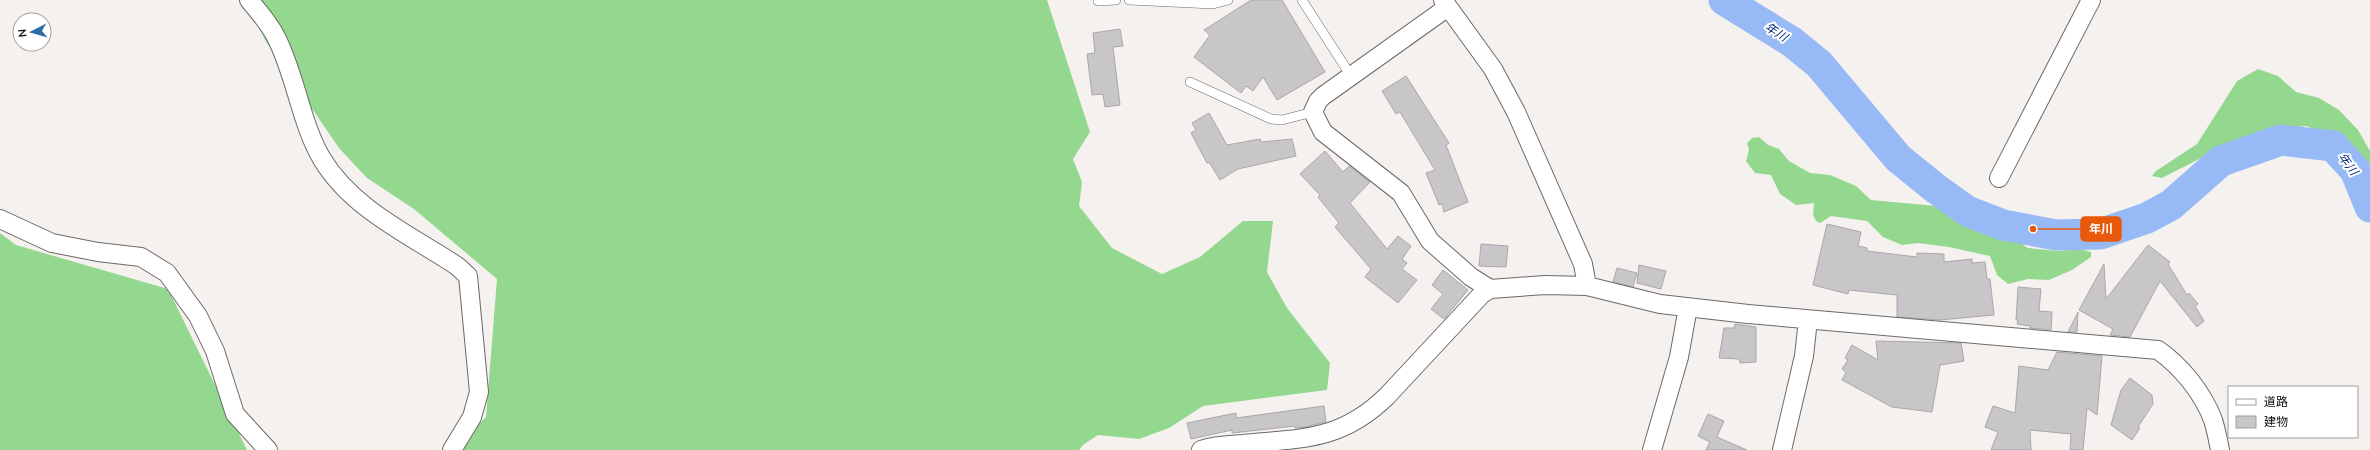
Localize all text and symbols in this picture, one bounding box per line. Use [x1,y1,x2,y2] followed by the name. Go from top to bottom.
[12,12,52,52] north arrow
[1762,19,1792,46] water label: 年川
[15,28,30,38] text: N
[2334,150,2363,180] water label: 年川
[2081,217,2121,241] callout: 年川
[2089,221,2113,237] text: 年川
[2228,386,2358,438] legend
[2264,394,2288,410] text: 道路
[2264,414,2288,430] text: 建物

